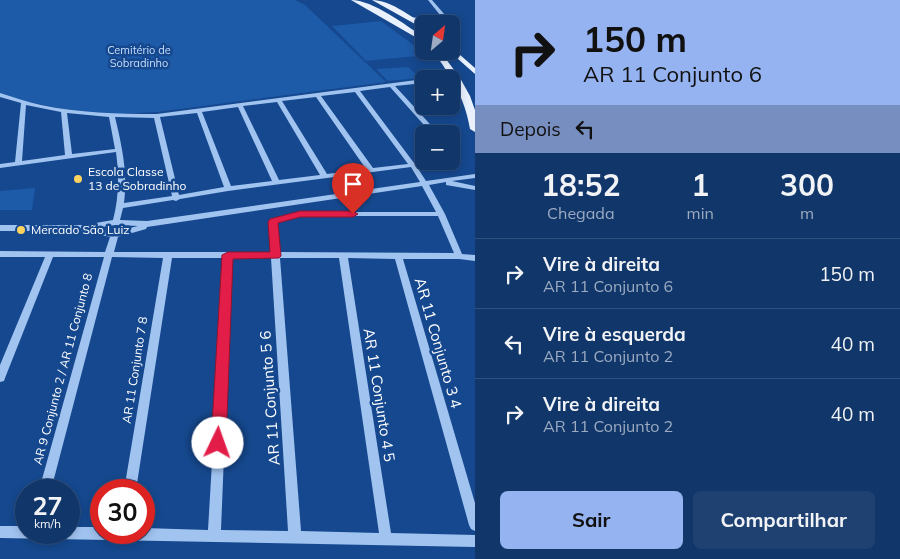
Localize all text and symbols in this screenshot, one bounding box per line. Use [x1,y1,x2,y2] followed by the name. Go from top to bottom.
[415,15,460,60] north arrow
[415,15,460,170] map controls
[583,17,687,61] text: 150 m
[500,20,565,85] icon: right
[107,43,171,70] park label: Cemitério de Sobradinho
[583,60,762,88] text: AR 11 Conjunto 6
[415,70,460,115] button: +
[571,115,599,143] icon: left
[500,117,561,141] text: Depois
[415,125,460,170] button: −
[332,163,374,214] pin
[88,164,187,193] place label: Escola Classe 13 de Sobradinho
[541,166,621,204] text: 18:52
[691,166,709,204] text: 1
[780,166,834,204] text: 300
[339,170,367,198] icon: arrive
[72,173,84,185] marker: Escola Classe 13 de Sobradinho
[547,203,615,223] text: Chegada
[687,203,714,223] text: min
[800,203,814,223] text: m
[31,222,129,237] place label: Mercado São Luiz
[15,224,27,236] marker: Mercado São Luiz
[543,252,660,276] text: Vire à direita
[500,260,528,288] icon: right
[819,262,875,286] text: 150 m
[30,271,95,466] street label: AR 9 Conjunto 2 / AR 11 Conjunto 8
[411,275,466,410] street label: AR 11 Conjunto 3 4
[543,276,673,296] text: AR 11 Conjunto 6
[119,315,150,424] street label: AR 11 Conjunto 7 8
[543,322,686,346] text: Vire à esquerda
[360,327,399,463] street label: AR 11 Conjunto 4 5
[255,330,284,466] street label: AR 11 Conjunto 5 6
[500,330,528,358] icon: left
[831,332,875,356] text: 40 m
[543,346,673,366] text: AR 11 Conjunto 2
[543,392,660,416] text: Vire à direita
[500,400,528,428] icon: right
[831,402,875,426] text: 40 m
[191,416,243,468] position arrow
[543,416,673,436] text: AR 11 Conjunto 2
[90,479,155,544] speed limit sign: 30
[32,490,63,521] text: 27
[500,491,683,549] button: Sair
[693,491,875,549] button: Compartilhar
[34,516,61,531] text: km/h

